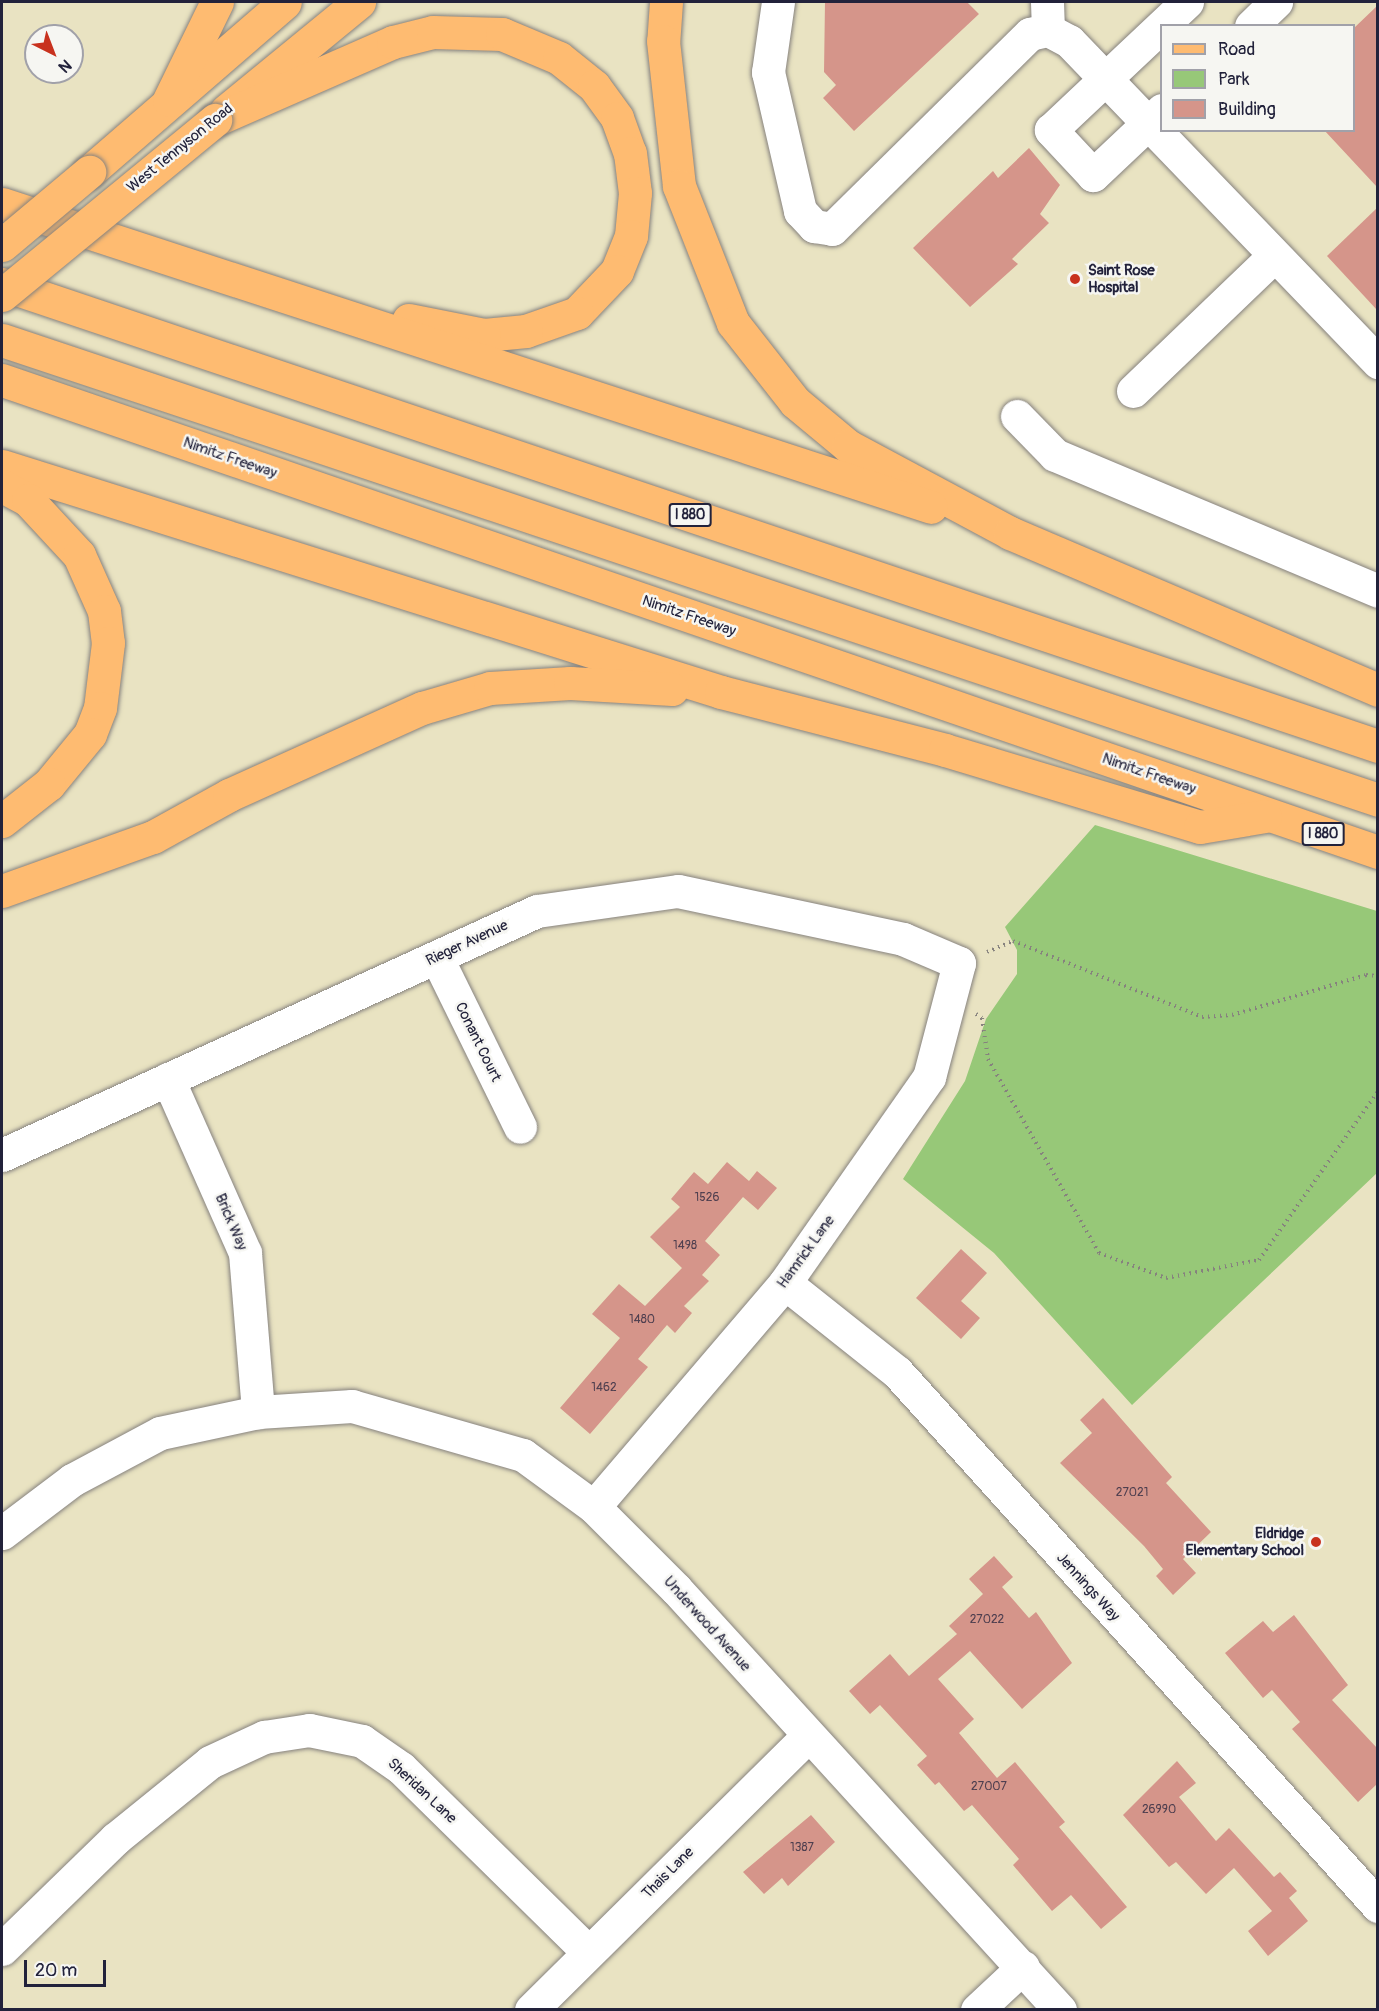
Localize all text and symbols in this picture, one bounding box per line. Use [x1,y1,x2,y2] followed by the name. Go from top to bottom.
[24,24,84,84] north arrow
[1160,24,1355,132] legend
[1218,38,1255,61] text: Road
[54,55,75,77] text: N
[1218,68,1250,91] text: Park
[1218,98,1276,121] text: Building
[123,100,237,196] street label: West Tennyson Road
[1088,261,1155,296] place label: Saint Rose Hospital
[1066,270,1084,288] marker: Saint Rose Hospital
[181,434,279,482] street label: Nimitz Freeway
[668,504,712,526] road number: I 880
[640,592,738,640] street label: Nimitz Freeway
[1100,750,1198,798] street label: Nimitz Freeway
[1300,823,1346,845] road number: I 880
[423,916,511,970] street label: Rieger Avenue
[451,999,505,1085] street label: Conant Court
[211,1191,251,1253] street label: Brick Way
[695,1191,719,1205] house number: 1526
[773,1212,839,1292] street label: Hamrick Lane
[673,1239,697,1253] house number: 1498
[629,1313,655,1327] house number: 1480
[591,1381,617,1395] house number: 1462
[1116,1486,1148,1500] house number: 27021
[1186,1524,1304,1559] place label: Eldridge Elementary School
[1309,1535,1323,1549] marker: Eldridge Elementary School
[1053,1549,1123,1625] street label: Jennings Way
[660,1573,754,1675] street label: Underwood Avenue
[970,1613,1004,1627] house number: 27022
[384,1755,460,1827] street label: Sheridan Lane
[971,1780,1007,1794] house number: 27007
[1142,1803,1176,1817] house number: 26990
[790,1841,814,1855] house number: 1387
[638,1843,698,1903] street label: Thais Lane
[27,1948,110,1986] scale bar
[35,1959,77,1982] text: 20 m

